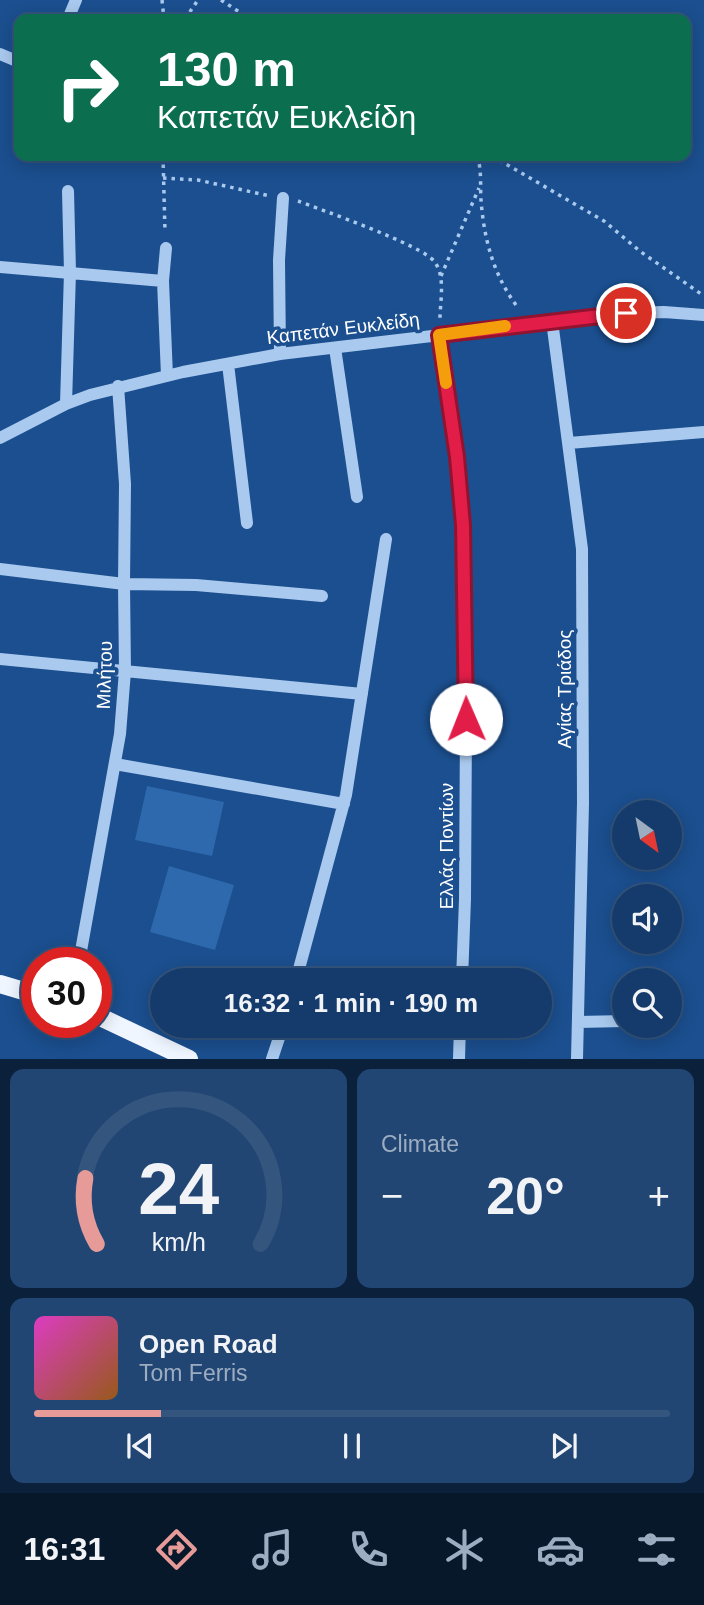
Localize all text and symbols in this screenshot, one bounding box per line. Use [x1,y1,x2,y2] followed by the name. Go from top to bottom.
[42,42,133,133] icon: right
[157,42,296,96] text: 130 m
[157,99,416,135] text: Καπετάν Ευκλείδη
[596,283,656,343] pin
[607,294,645,332] icon: arrive
[265,309,421,348] street label: Καπετάν Ευκλείδη
[554,629,575,749] street label: Αγίας Τριάδος
[93,641,116,710] street label: Μιλήτου
[429,682,503,756] position arrow
[436,783,457,909] street label: Ελλάς Ποντίων
[612,800,682,870] north arrow
[612,800,682,1038] map controls
[612,884,682,954] button: sound
[21,947,112,1038] speed limit sign: 30
[612,968,682,1038] button: search
[224,988,478,1018] text: 16:32 · 1 min · 190 m
[381,1131,459,1157] text: Climate
[138,1149,219,1230] text: 24
[486,1167,565,1225] text: 20°
[381,1175,403,1217] text: −
[648,1175,670,1217] text: +
[151,1228,206,1256] text: km/h
[139,1329,278,1359] text: Open Road
[139,1360,248,1386] text: Tom Ferris
[121,1427,159,1465] icon: previous
[333,1427,371,1465] icon: pause
[545,1427,583,1465] icon: next
[152,1525,201,1574] icon: directions
[248,1525,297,1574] icon: music
[344,1525,393,1574] icon: phone
[440,1525,489,1574] icon: climate
[536,1525,585,1574] icon: car
[632,1525,681,1574] icon: filters
[23,1531,105,1567] text: 16:31

